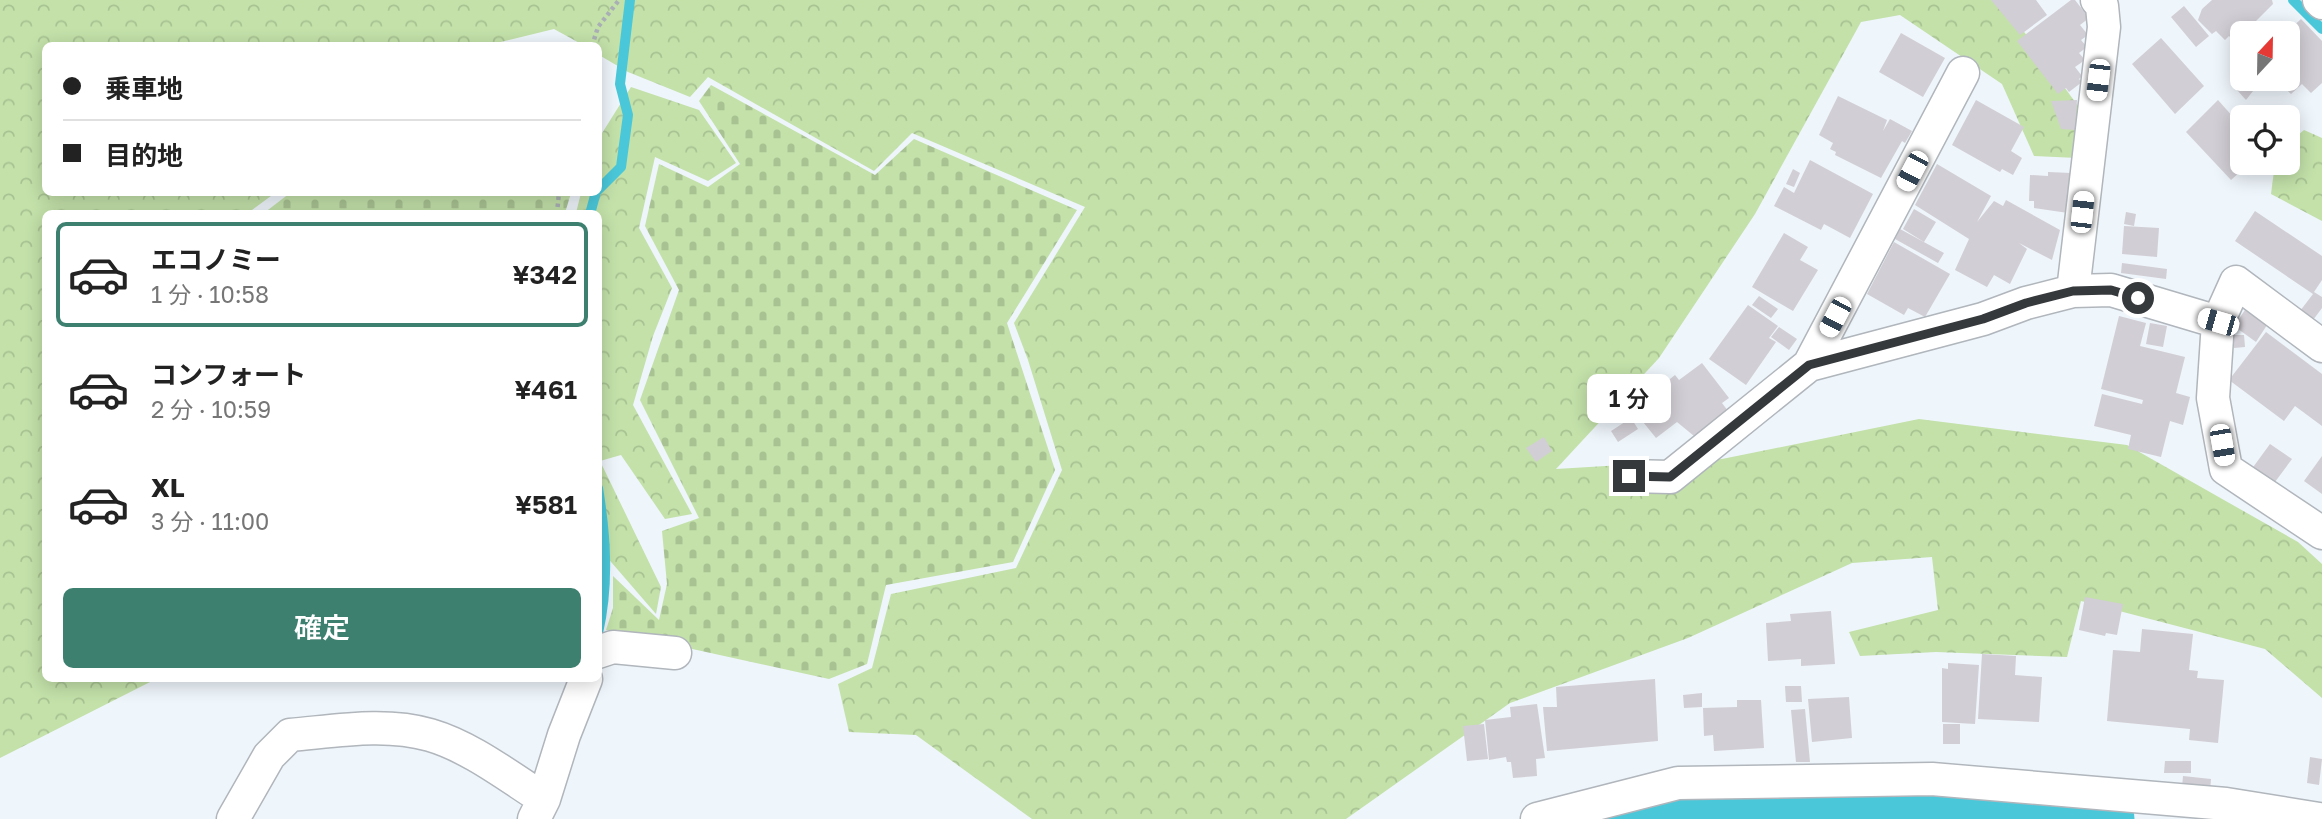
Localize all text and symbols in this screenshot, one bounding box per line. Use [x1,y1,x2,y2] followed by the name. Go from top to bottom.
[2230,21,2300,91] north arrow
[2230,21,2300,175] map controls
[2086,58,2111,102] car
[105,73,183,104] text: 乗車地
[2230,105,2300,175] button: locate
[105,140,183,171] text: 目的地
[1893,148,1932,194] car
[2070,190,2095,234] car
[67,243,130,306] icon: car
[151,244,281,275] text: エコノミー
[512,259,577,290] text: ¥342
[151,280,269,308] text: 1 分 · 10:58
[2122,282,2154,314] route start
[1816,294,1855,340] car
[2195,306,2242,338] car
[67,358,130,421] icon: car
[151,359,306,390] text: コンフォート
[514,374,577,405] text: ¥461
[1587,374,1671,424] callout: 1 分
[1609,384,1649,412] text: 1 分
[151,395,271,423] text: 2 分 · 10:59
[2209,422,2236,468] car
[1613,460,1645,492] route end
[151,472,185,503] text: XL
[67,473,130,536] icon: car
[515,489,577,520] text: ¥581
[151,507,269,535] text: 3 分 · 11:00
[63,588,581,668] button: 確定

